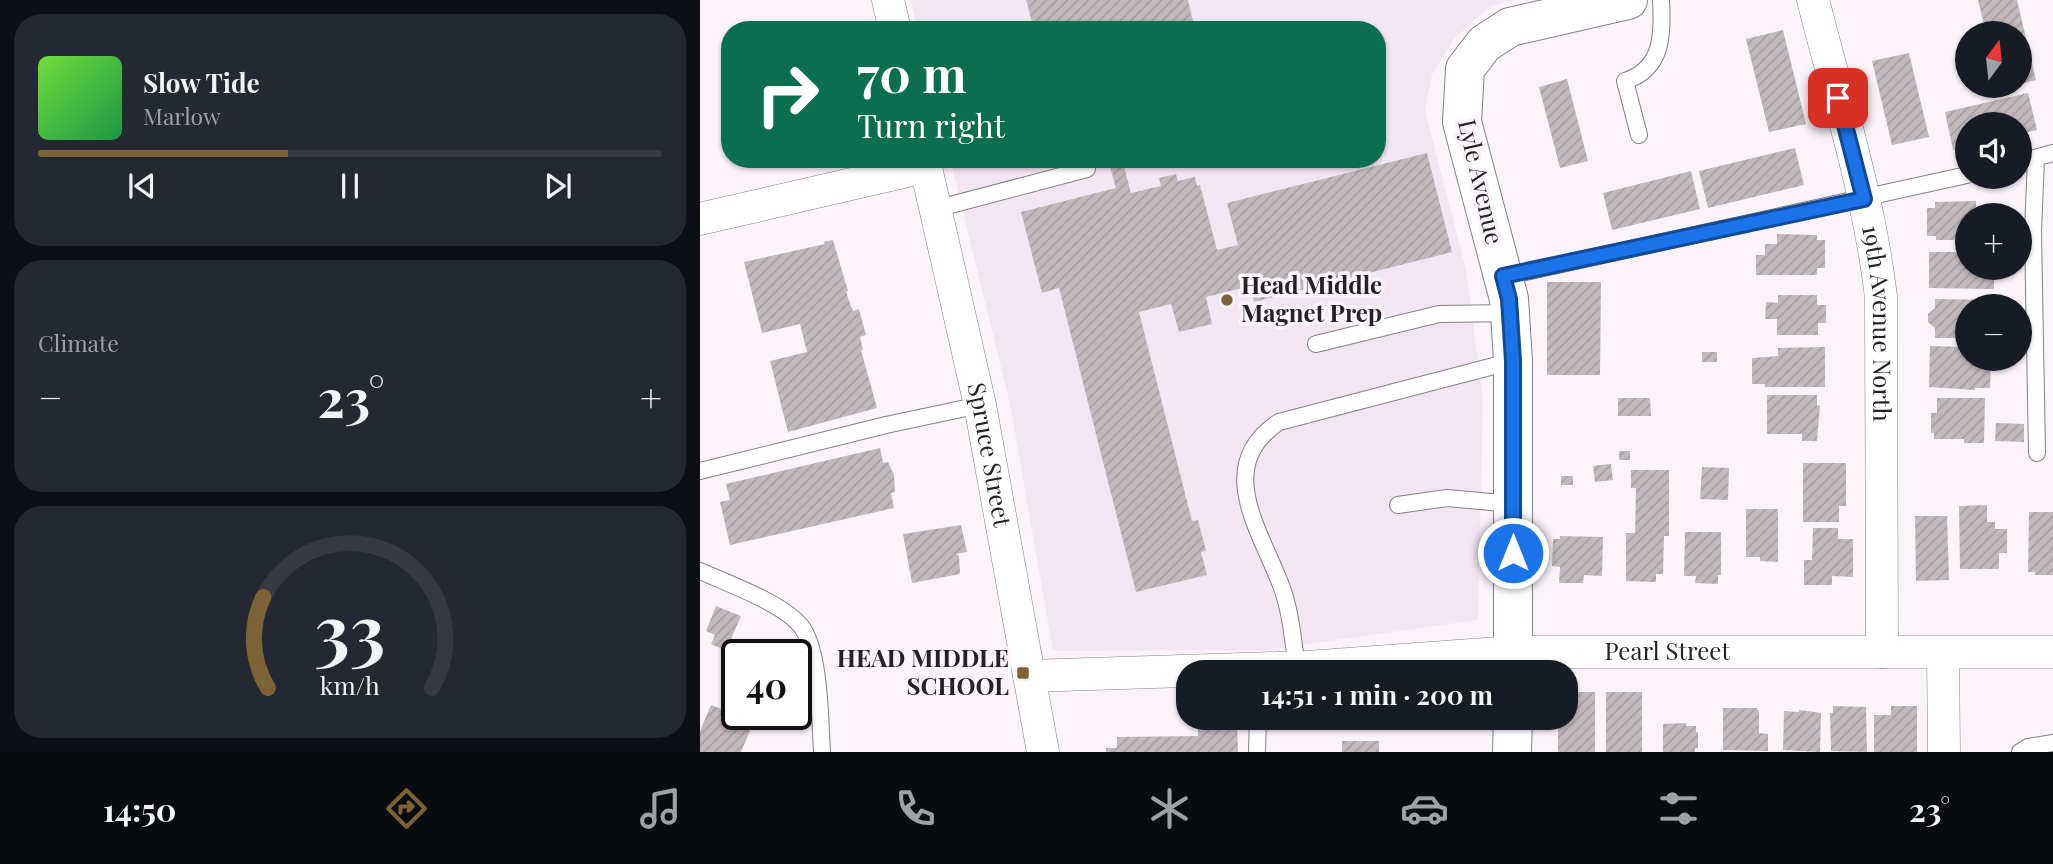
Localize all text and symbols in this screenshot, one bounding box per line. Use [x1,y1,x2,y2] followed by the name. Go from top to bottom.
[1955,21,2032,98] north arrow
[1955,21,2032,371] map controls
[857,40,967,105] text: 70 m
[742,49,833,140] icon: right
[143,65,260,100] text: Slow Tide
[1808,68,1868,128] pin
[1819,79,1857,117] icon: arrive
[143,100,221,131] text: Marlow
[857,103,1005,146] text: Turn right
[1955,112,2032,189] button: sound
[1452,116,1512,247] street label: Lyle Avenue
[123,167,161,205] icon: previous
[331,167,369,205] icon: pause
[539,167,577,205] icon: next
[1955,203,2032,280] button: +
[1856,222,1899,422] street label: 19th Avenue North
[1241,268,1382,328] place label: Head Middle Magnet Prep
[1219,292,1235,308] marker: Head Middle Magnet Prep
[1955,294,2032,371] button: −
[38,327,119,358] text: Climate
[318,362,385,431] text: 23°
[38,371,63,422] text: −
[640,371,662,422] text: +
[961,379,1020,530] street label: Spruce Street
[1476,516,1550,590] position arrow
[314,579,386,676] text: 33
[1605,634,1731,666] street label: Pearl Street
[721,639,812,730] speed limit sign: 40
[837,641,1009,701] place label: HEAD MIDDLE SCHOOL
[1015,665,1031,681] marker: HEAD MIDDLE SCHOOL
[320,668,380,701] text: km/h
[1261,677,1493,712] text: 14:51 · 1 min · 200 m
[382,784,431,833] icon: directions
[636,784,685,833] icon: music
[891,784,940,833] icon: phone
[1145,784,1194,833] icon: climate
[1400,784,1449,833] icon: car
[1654,784,1703,833] icon: filters
[103,787,177,830] text: 14:50
[1909,787,1950,830] text: 23°

